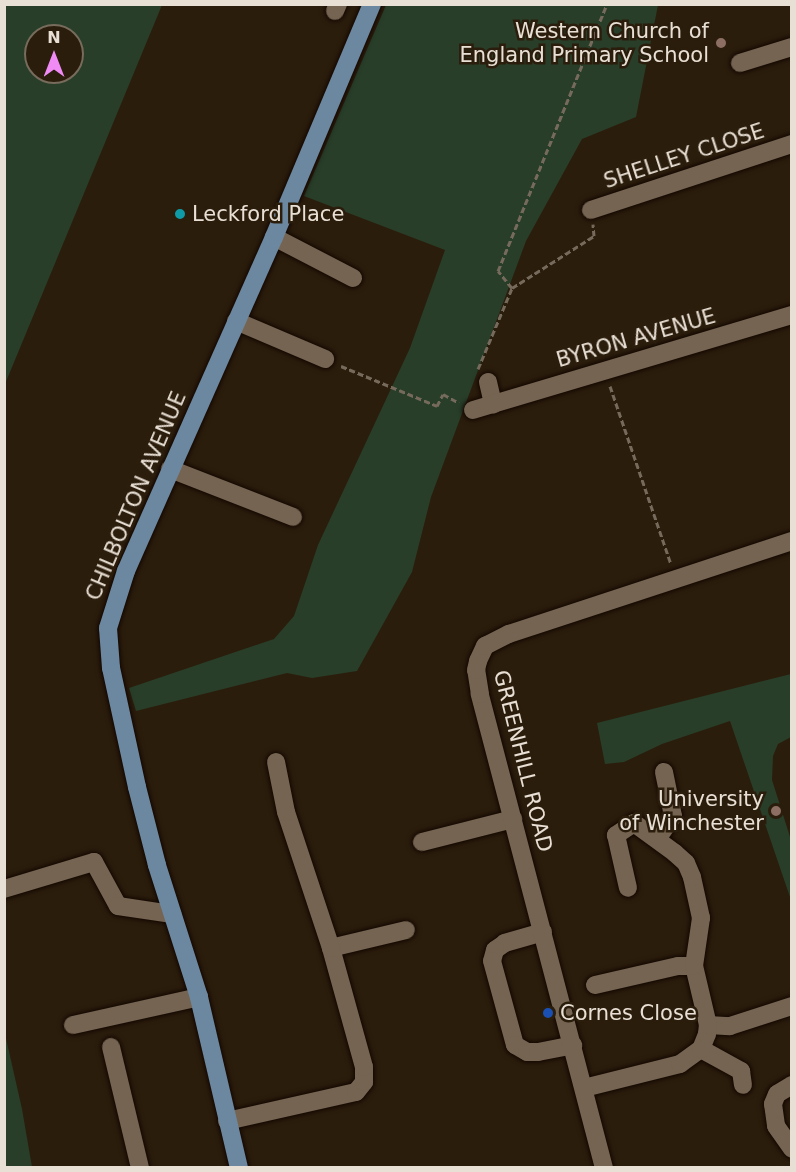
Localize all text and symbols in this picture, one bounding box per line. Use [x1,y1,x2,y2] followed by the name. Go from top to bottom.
[460,18,709,68] place label: Western Church of England Primary School
[24,24,84,84] north arrow
[47,28,61,47] text: N
[714,36,728,50] marker: Western Church of England Primary School
[601,118,767,194] street label: SHELLEY CLOSE
[192,201,344,227] place label: Leckford Place
[173,207,187,221] marker: Leckford Place
[553,303,719,373] street label: BYRON AVENUE
[81,388,191,604] street label: CHILBOLTON AVENUE
[488,667,558,855] street label: GREENHILL ROAD
[619,786,764,836] place label: University of Winchester
[769,804,783,818] marker: University of Winchester
[560,1000,697,1026] place label: Cornes Close
[541,1006,555,1020] marker: Cornes Close

